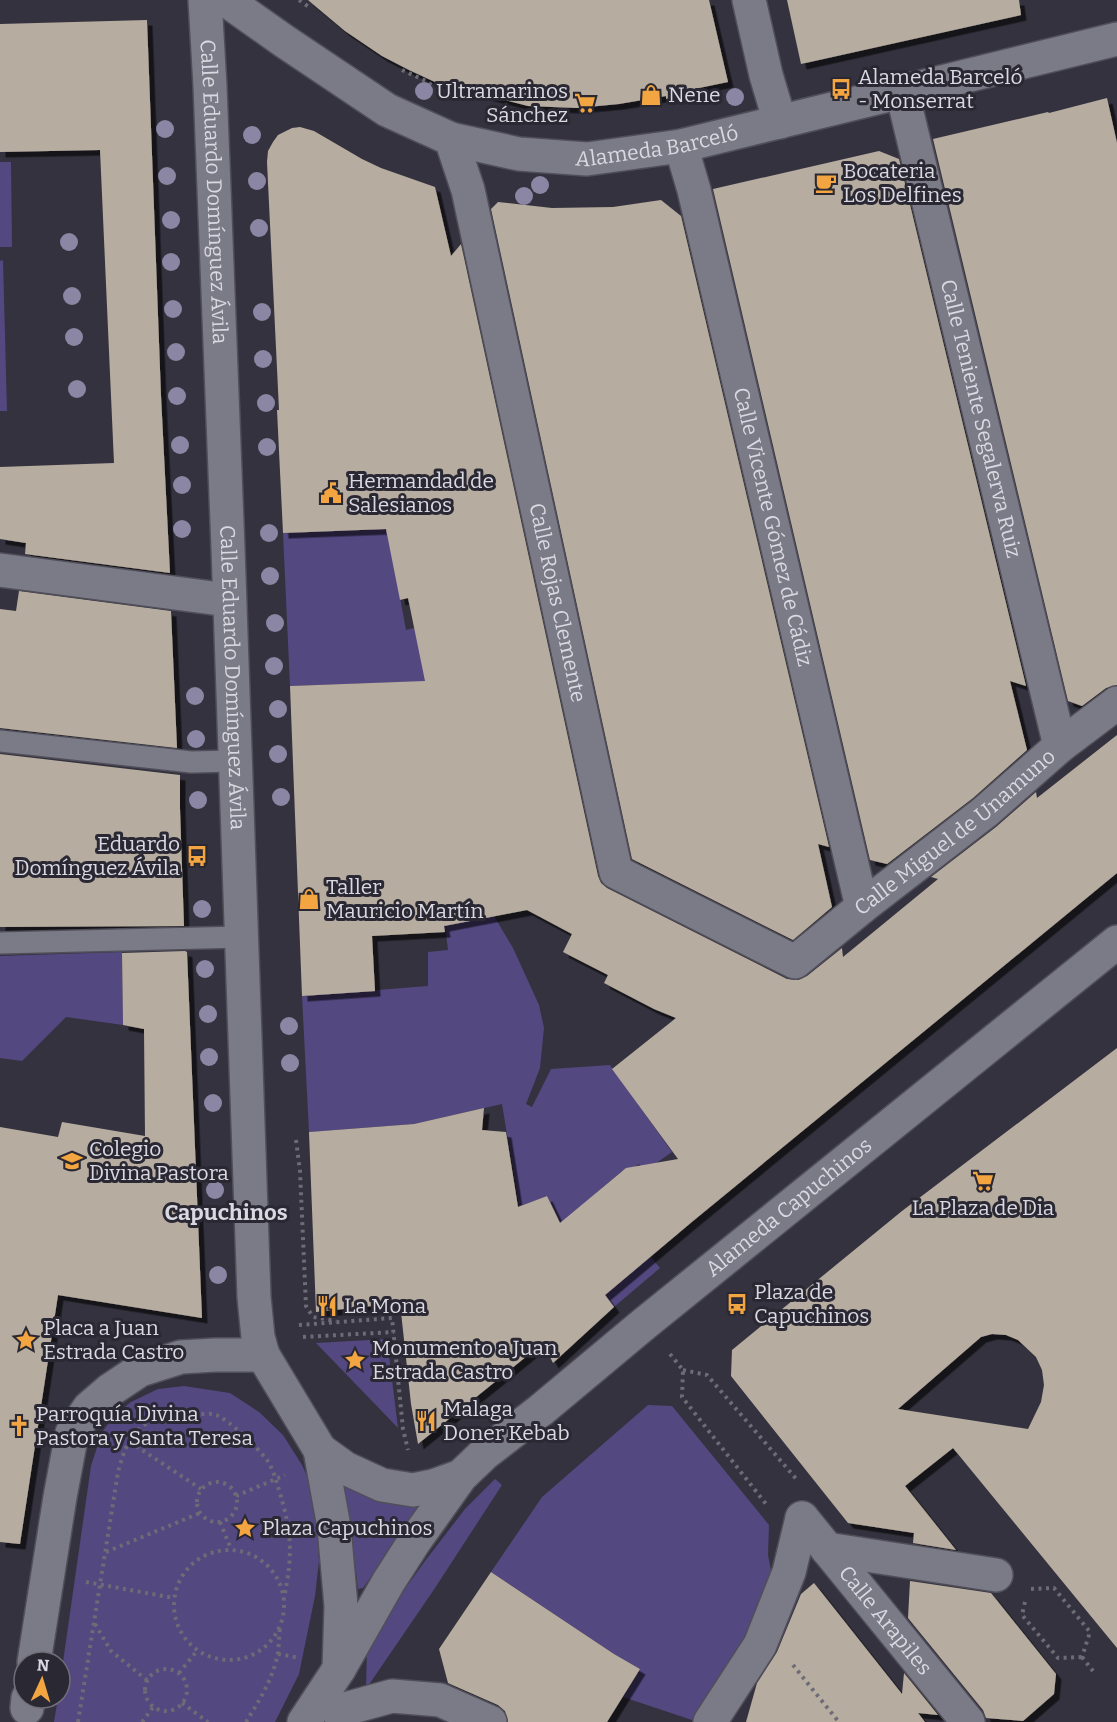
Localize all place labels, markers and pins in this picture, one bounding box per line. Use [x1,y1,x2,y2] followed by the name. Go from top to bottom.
[858,64,1023,114] place label: Alameda Barceló - Monserrat
[829,77,853,101] bus stop icon: Alameda Barceló - Monserrat
[436,78,568,128] place label: Ultramarinos Sánchez
[668,82,721,108] place label: Nene
[639,83,663,107] shop icon: Nene
[573,91,597,115] supermarket icon: Ultramarinos Sánchez
[843,158,962,208] place label: Bocateria Los Delfines
[814,171,838,195] cafe icon: Bocateria Los Delfines
[348,468,494,518] place label: Hermandad de Salesianos
[319,481,343,505] public building icon: Hermandad de Salesianos
[15,831,181,881] place label: Eduardo Domínguez Ávila
[185,844,209,868] bus stop icon: Eduardo Domínguez Ávila
[326,874,483,924] place label: Taller Mauricio Martín
[297,887,321,911] shop icon: Taller Mauricio Martín
[89,1136,229,1186] place label: Colegio Divina Pastora
[60,1149,84,1173] school or university icon: Colegio Divina Pastora
[971,1169,995,1193] supermarket icon: La Plaza de Dia
[912,1195,1055,1221] place label: La Plaza de Dia
[754,1279,869,1329] place label: Plaza de Capuchinos
[725,1292,749,1316] bus stop icon: Plaza de Capuchinos
[344,1293,427,1319] place label: La Mona
[315,1294,339,1318] restaurant icon: La Mona
[43,1315,184,1365] place label: Placa a Juan Estrada Castro
[14,1328,38,1352] place icon: Placa a Juan Estrada Castro
[372,1335,557,1385] place label: Monumento a Juan Estrada Castro
[343,1348,367,1372] place icon: Monumento a Juan Estrada Castro
[443,1396,570,1446] place label: Malaga Doner Kebab
[36,1401,254,1451] place label: Parroquía Divina Pastora y Santa Teresa
[414,1409,438,1433] restaurant icon: Malaga Doner Kebab
[7,1414,31,1438] church icon: Parroquía Divina Pastora y Santa Teresa
[262,1515,433,1541] place label: Plaza Capuchinos
[233,1516,257,1540] place icon: Plaza Capuchinos

